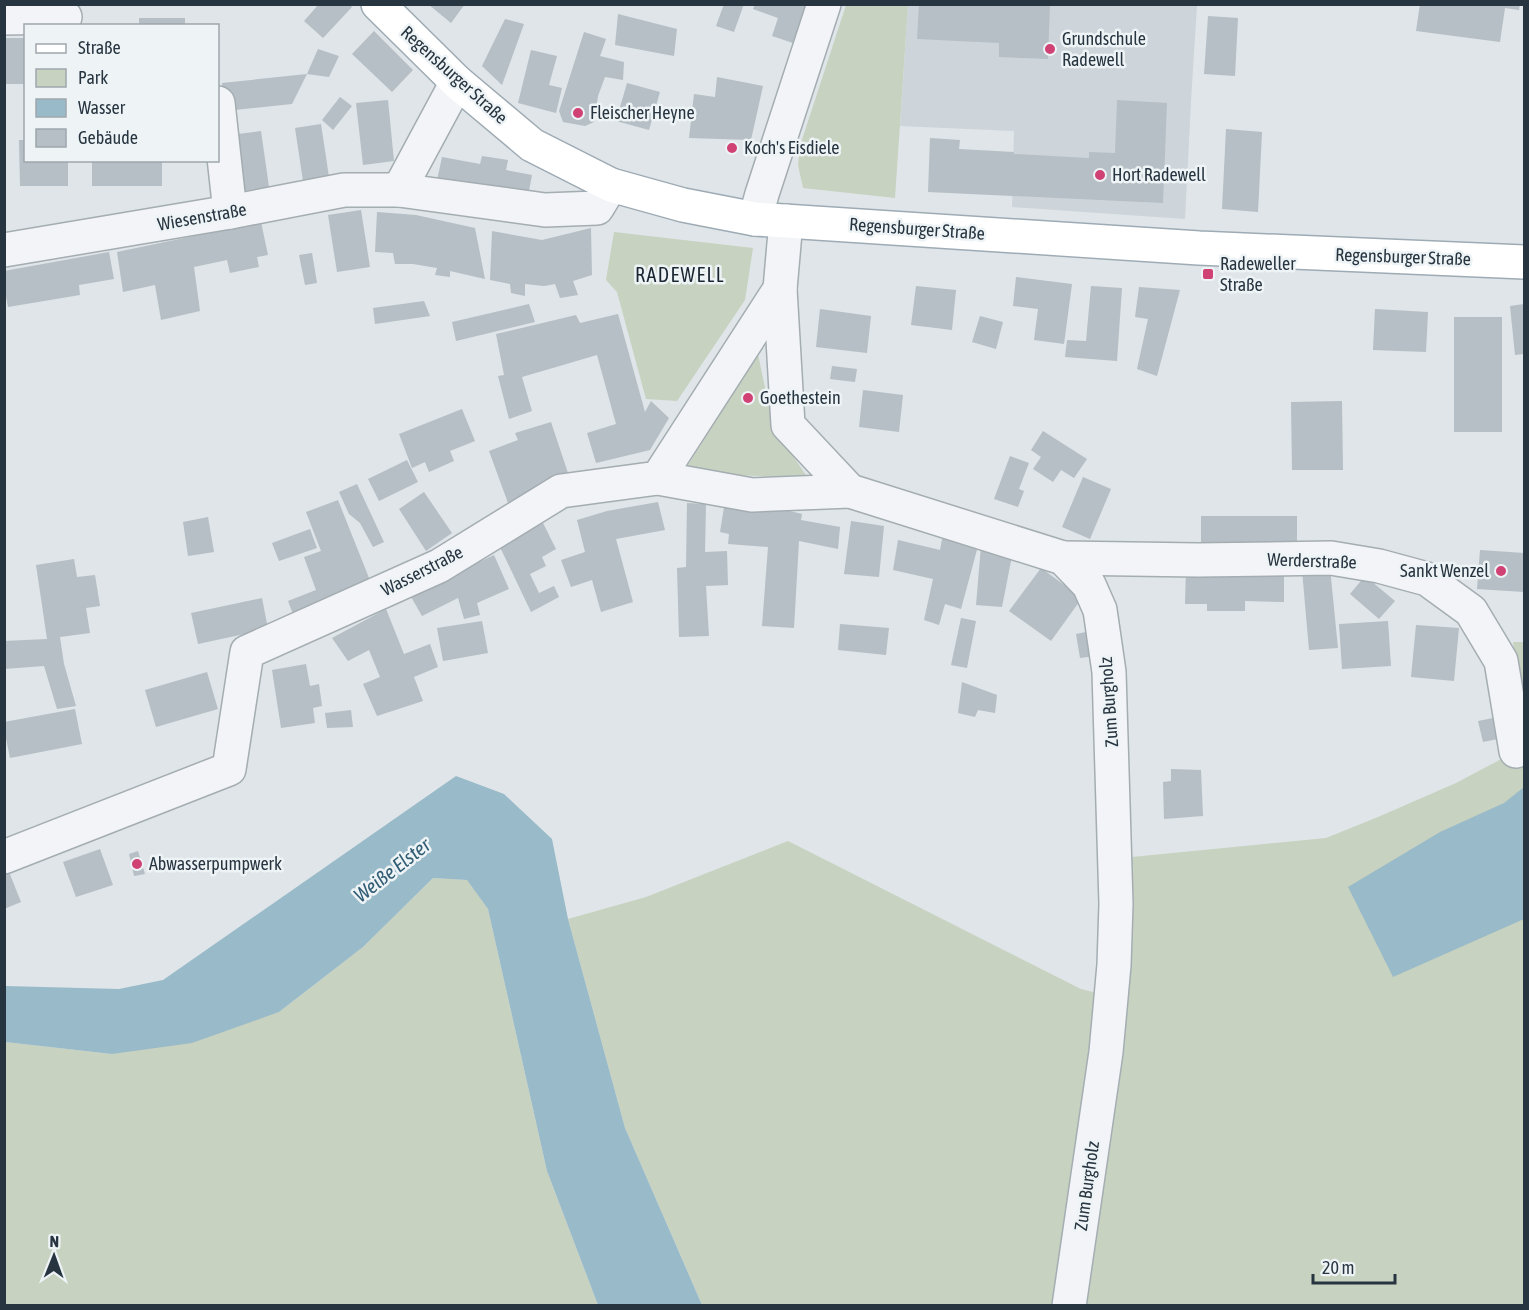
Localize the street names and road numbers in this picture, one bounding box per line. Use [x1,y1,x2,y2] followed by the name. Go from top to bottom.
[397,21,512,128] street label: Regensburger Straße
[156,198,248,235] street label: Wiesenstraße
[849,213,986,244] street label: Regensburger Straße
[1335,244,1471,269] street label: Regensburger Straße
[378,541,466,600] street label: Wasserstraße
[1267,548,1357,573] street label: Werderstraße
[1095,656,1122,748] street label: Zum Burgholz
[1070,1139,1103,1232] street label: Zum Burgholz

